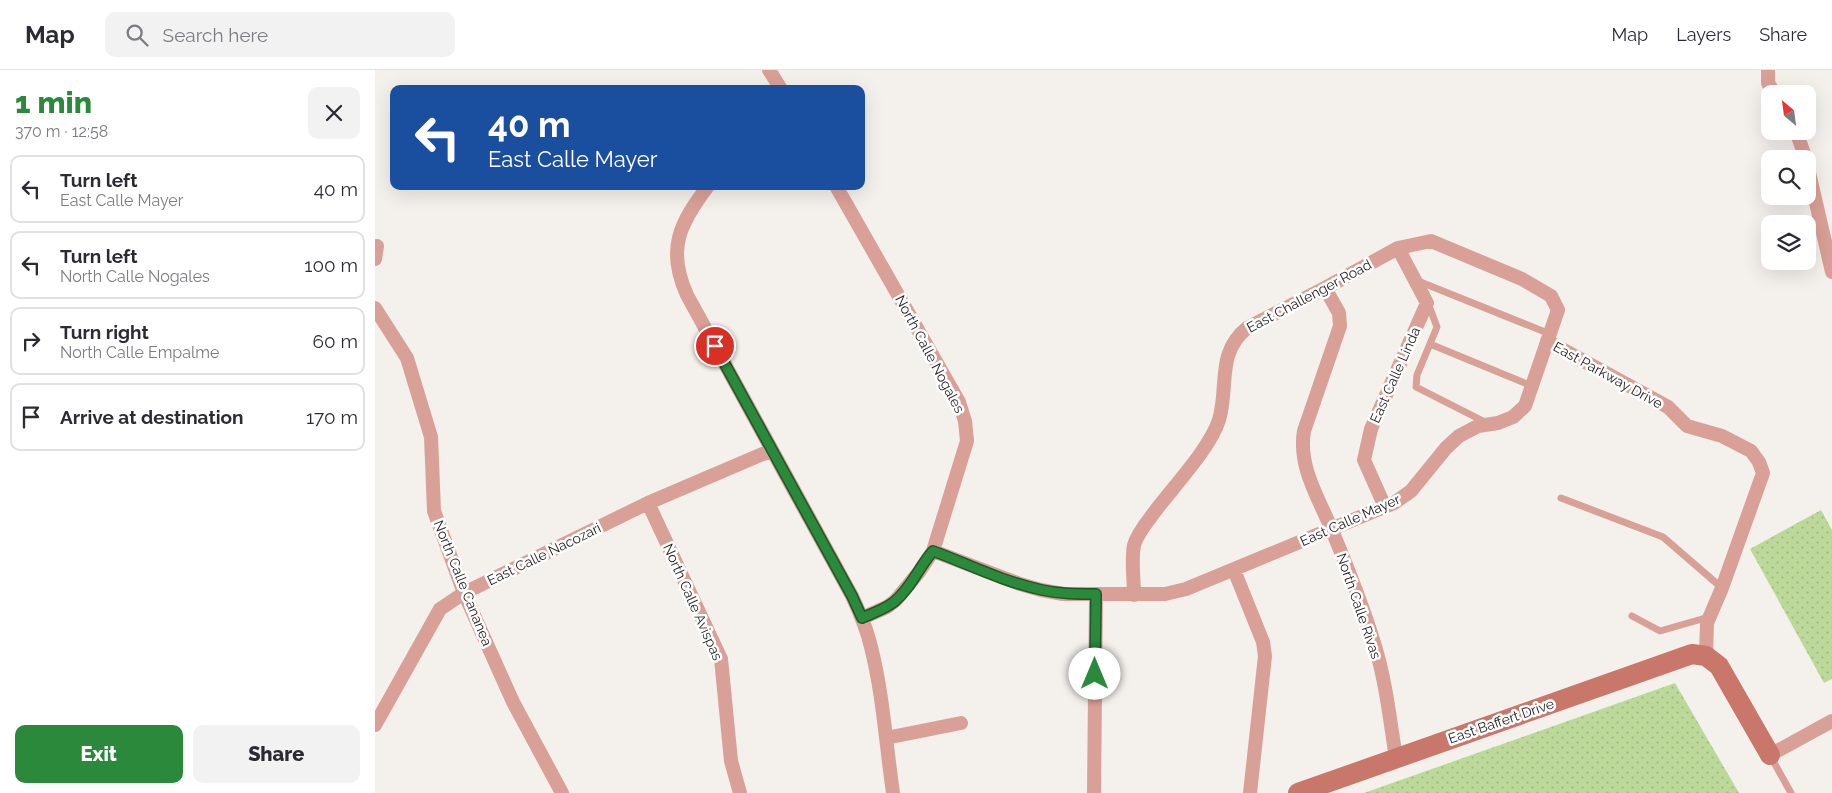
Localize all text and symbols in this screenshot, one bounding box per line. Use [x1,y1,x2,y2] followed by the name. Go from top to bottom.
[105,12,455,57] search box
[25,20,75,49] text: Map
[123,21,151,49] icon: search
[163,24,268,46] text: Search here
[1612,24,1648,45] text: Map
[1676,24,1731,45] text: Layers
[1759,24,1807,45] text: Share
[15,85,92,120] text: 1 min
[1761,85,1816,140] north arrow
[1761,85,1816,270] map controls
[308,87,360,139] button: close
[488,104,570,145] text: 40 m
[405,105,470,170] icon: left
[15,122,108,141] text: 370 m · 12:58
[488,146,657,172] text: East Calle Mayer
[1761,150,1816,205] button: search
[60,169,137,191] text: Turn left
[17,175,45,203] icon: left
[314,178,358,200] text: 40 m
[60,191,183,210] text: East Calle Mayer
[1761,215,1816,270] button: layers
[60,245,137,267] text: Turn left
[17,251,45,279] icon: left
[304,254,358,276] text: 100 m
[1244,256,1374,336] street label: East Challenger Road
[60,267,210,286] text: North Calle Nogales
[892,292,968,416] street label: North Calle Nogales
[60,321,149,343] text: Turn right
[1367,324,1423,426] street label: East Calle Linda
[694,325,736,367] pin
[17,327,45,355] icon: right
[313,330,358,352] text: 60 m
[701,332,729,360] icon: arrive
[1551,338,1665,412] street label: East Parkway Drive
[60,343,219,362] text: North Calle Empalme
[17,403,45,431] icon: arrive
[60,406,244,428] text: Arrive at destination
[306,406,358,428] text: 170 m
[1297,491,1403,549] street label: East Calle Mayer
[430,518,496,648] street label: North Calle Cananea
[485,520,603,588] street label: East Calle Nacozari
[660,541,726,663] street label: North Calle Avispas
[1333,551,1385,661] street label: North Calle Rivas
[1068,647,1120,699] position arrow
[1446,695,1556,747] street label: East Baffert Drive
[15,725,183,783] button: Exit
[193,725,360,783] button: Share

